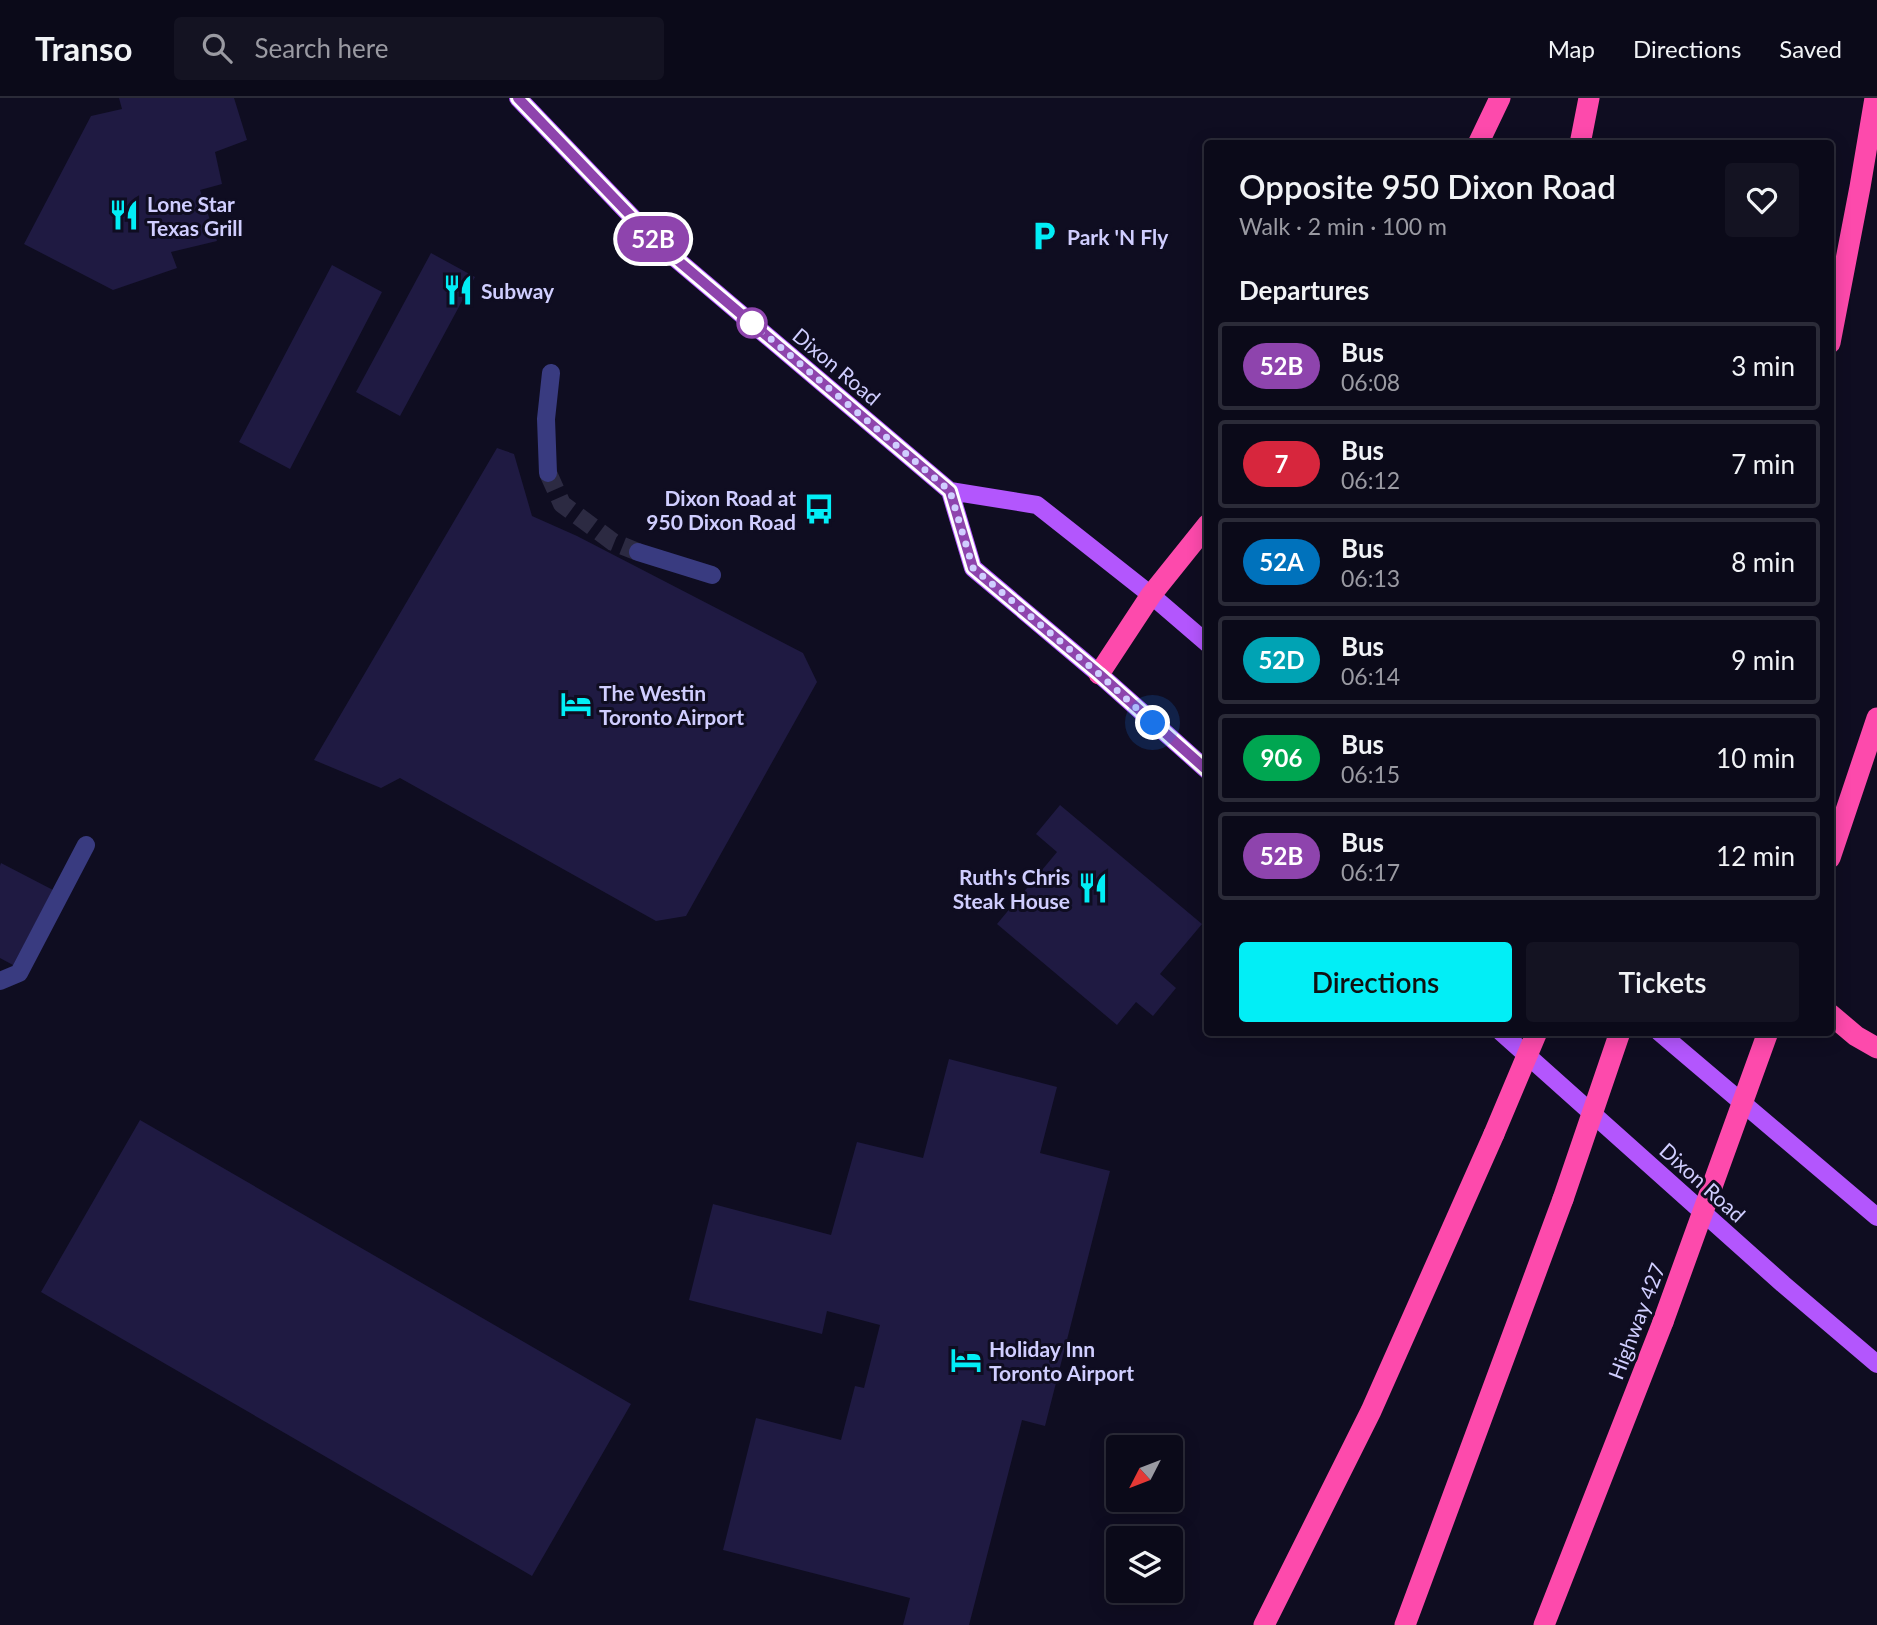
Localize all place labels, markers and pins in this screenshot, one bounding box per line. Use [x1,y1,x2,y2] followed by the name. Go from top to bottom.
[147,191,243,240] place label: Lone Star Texas Grill
[107,198,141,232] restaurant icon: Lone Star Texas Grill
[1027,219,1061,253] parking icon: Park 'N Fly
[1067,224,1169,249] place label: Park 'N Fly
[441,273,475,307] restaurant icon: Subway
[481,278,555,303] place label: Subway
[737,308,767,338] unlabelled marker
[646,485,796,534] place label: Dixon Road at 950 Dixon Road
[802,492,836,526] bus stop icon: Dixon Road at 950 Dixon Road
[599,680,744,729] place label: The Westin Toronto Airport
[559,687,593,721] hotel icon: The Westin Toronto Airport
[953,864,1070,913] place label: Ruth's Chris Steak House
[1076,871,1110,905] restaurant icon: Ruth's Chris Steak House
[989,1336,1134,1385] place label: Holiday Inn Toronto Airport
[949,1343,983,1377] hotel icon: Holiday Inn Toronto Airport

